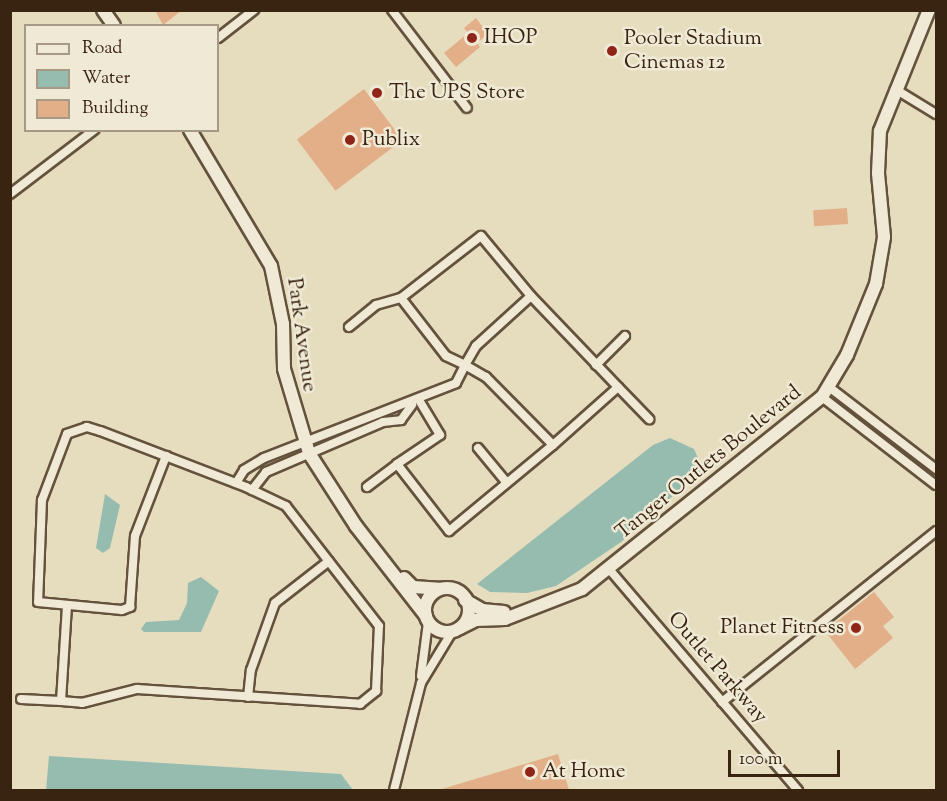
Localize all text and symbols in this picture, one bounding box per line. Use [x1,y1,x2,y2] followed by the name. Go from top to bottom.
[24,24,219,132] legend
[484,25,537,51] place label: IHOP
[624,26,762,76] place label: Pooler Stadium Cinemas 12
[465,31,479,45] marker: IHOP
[82,36,122,62] text: Road
[605,44,619,58] marker: Pooler Stadium Cinemas 12
[82,66,130,92] text: Water
[389,80,525,106] place label: The UPS Store
[370,86,384,100] marker: The UPS Store
[82,96,148,122] text: Building
[362,127,420,153] place label: Publix
[343,133,357,147] marker: Publix
[281,276,321,394] street label: Park Avenue
[611,380,807,546] street label: Tanger Outlets Boulevard
[662,607,772,729] street label: Outlet Parkway
[720,615,844,641] place label: Planet Fitness
[849,621,863,635] marker: Planet Fitness
[731,738,844,776] scale bar
[739,747,783,773] text: 100 m
[542,759,626,785] place label: At Home
[523,765,537,779] marker: At Home

